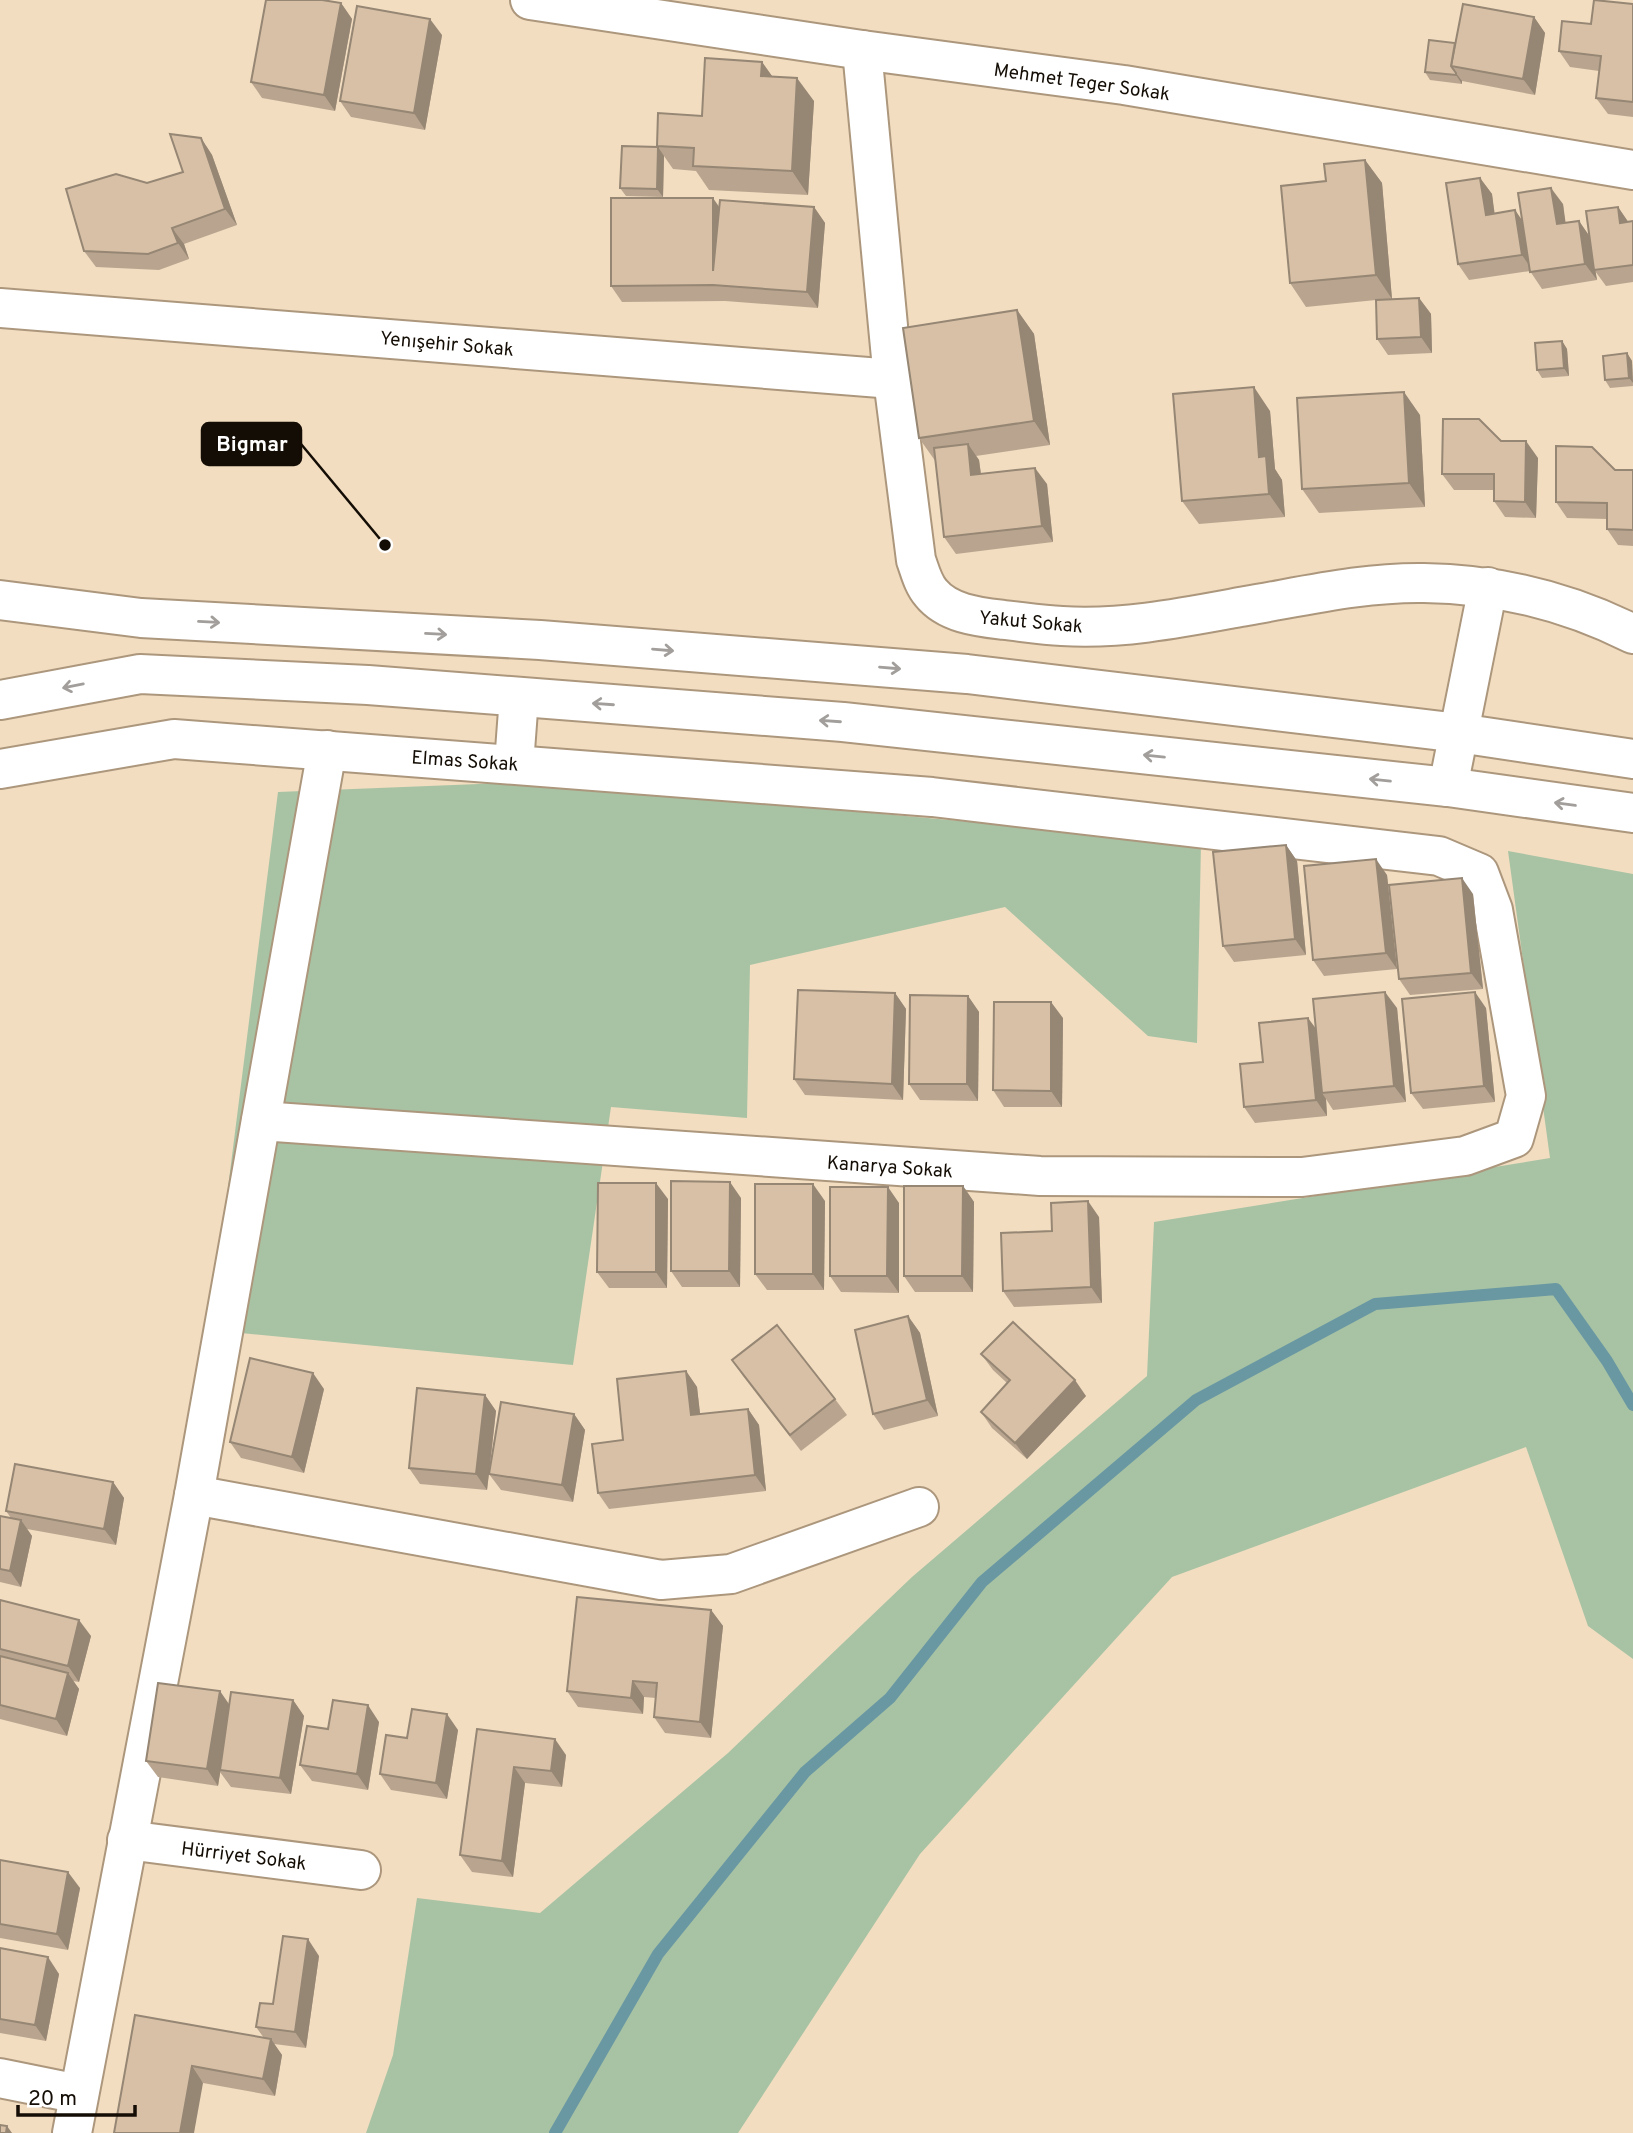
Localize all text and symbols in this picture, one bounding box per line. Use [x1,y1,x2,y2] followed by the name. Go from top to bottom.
[992,59,1171,107] street label: Mehmet Teger Sokak
[379,327,515,363] street label: Yenışehir Sokak
[202,423,301,465] callout: Bigmar
[216,432,288,459] text: Bigmar
[978,606,1084,639] street label: Yakut Sokak
[197,615,220,628] one-way arrow
[424,628,447,641] one-way arrow
[651,644,674,657] one-way arrow
[878,661,901,674] one-way arrow
[62,680,85,694] one-way arrow
[592,697,615,710] one-way arrow
[819,714,842,727] one-way arrow
[411,746,519,778] street label: Elmas Sokak
[1143,749,1165,762] one-way arrow
[1369,773,1392,786] one-way arrow
[1555,797,1577,810] one-way arrow
[826,1152,954,1184] street label: Kanarya Sokak
[180,1837,308,1877] street label: Hürriyet Sokak
[18,2074,135,2118] scale bar
[28,2086,77,2113] text: 20 m

